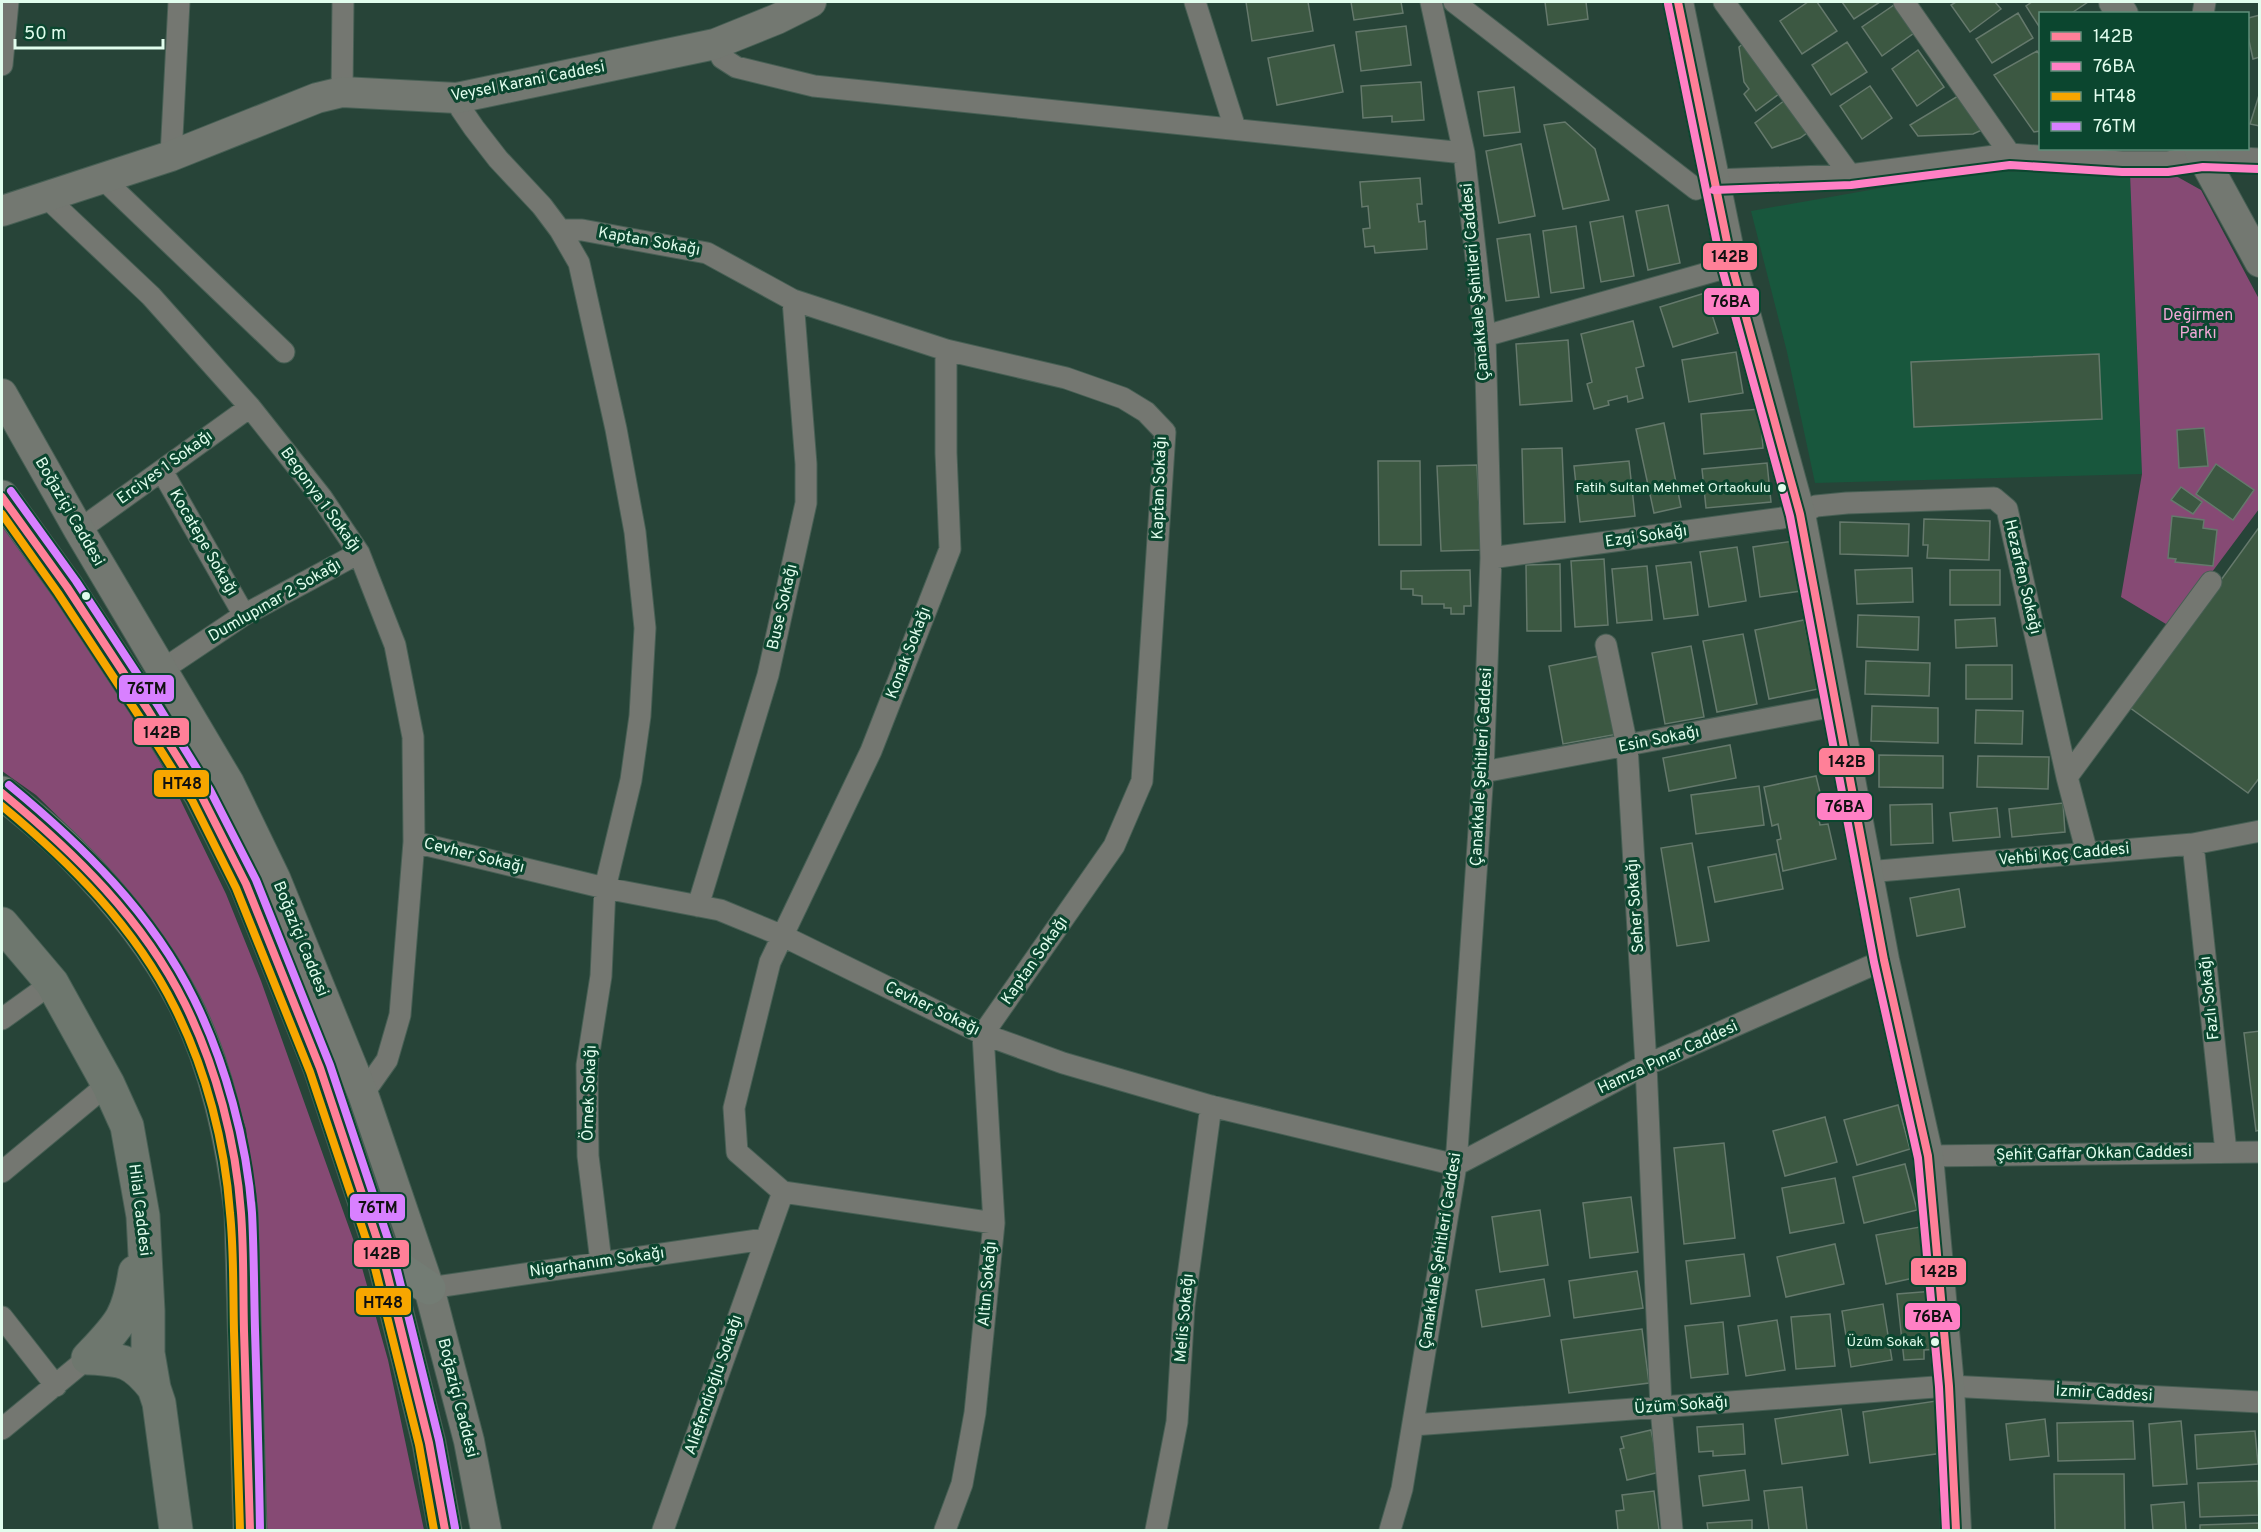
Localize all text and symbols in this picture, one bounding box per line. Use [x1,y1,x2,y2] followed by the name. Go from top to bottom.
[15,12,164,50] scale bar
[2039,12,2249,150] legend
[24,23,66,46] text: 50 m
[2093,26,2133,49] text: 142B
[2093,56,2136,79] text: 76BA
[449,57,607,107] street label: Veysel Karani Caddesi
[2093,86,2136,109] text: HT48
[2093,116,2136,139] text: 76TM
[1457,182,1495,382] street label: Çanakkale Şehitleri Caddesi
[596,223,702,261] street label: Kaptan Sokağı
[1702,242,1758,271] line badge: 142B
[1711,248,1749,268] text: 142B
[1703,287,1760,316] line badge: 76BA
[1711,293,1751,313] text: 76BA
[2163,306,2233,344] park label: Değirmen Parkı
[113,427,217,509] street label: Erciyes 1 Sokağı
[1148,436,1172,540] street label: Kaptan Sokağı
[275,444,365,556] street label: Begonya 1 Sokağı
[30,454,108,570] street label: Boğaziçi Caddesi
[1576,480,1771,497] place label: Fatih Sultan Mehmet Ortaokulu
[1776,482,1788,494] marker: Fatih Sultan Mehmet Ortaokulu
[164,486,242,600] street label: Kocatepe Sokağı
[1999,518,2045,636] street label: Hezarfen Sokağı
[1604,521,1688,553] street label: Ezgi Sokağı
[205,555,345,647] street label: Dumlupınar 2 Sokağı
[763,562,803,652] street label: Buse Sokağı
[80,590,92,602] unlabelled marker
[882,604,936,702] street label: Konak Sokağı
[1467,667,1497,867] street label: Çanakkale Şehitleri Caddesi
[118,674,175,703] line badge: 76TM
[127,680,167,700] text: 76TM
[133,717,190,746] line badge: 142B
[1617,722,1701,758] street label: Esin Sokağı
[143,724,181,744] text: 142B
[1818,747,1875,776] line badge: 142B
[1828,753,1866,773] text: 142B
[153,769,210,798] line badge: HT48
[162,775,202,795] text: HT48
[1816,792,1873,821] line badge: 76BA
[1825,798,1865,818] text: 76BA
[422,834,526,878] street label: Cevher Sokağı
[1998,839,2130,871] street label: Vehbi Koç Caddesi
[1623,858,1649,954] street label: Seher Sokağı
[268,879,332,999] street label: Boğaziçi Caddesi
[997,913,1073,1009] street label: Kaptan Sokağı
[2196,955,2224,1041] street label: Fazlı Sokağı
[881,977,983,1041] street label: Cevher Sokağı
[1595,1017,1741,1099] street label: Hamza Pınar Caddesi
[576,1045,602,1141] street label: Örnek Sokağı
[1996,1142,2192,1166] street label: Şehit Gaffar Okkan Caddesi
[1416,1151,1466,1351] street label: Çanakkale Şehitleri Caddesi
[123,1163,155,1257] street label: Hilal Caddesi
[349,1193,406,1222] line badge: 76TM
[358,1199,398,1219] text: 76TM
[353,1239,410,1268] line badge: 142B
[974,1241,1002,1327] street label: Altın Sokağı
[528,1244,666,1282] street label: Nigarhanım Sokağı
[363,1245,401,1265] text: 142B
[1910,1257,1967,1286] line badge: 142B
[1920,1263,1958,1283] text: 142B
[1171,1273,1199,1363] street label: Melis Sokağı
[355,1287,412,1316] line badge: HT48
[363,1294,403,1314] text: HT48
[1904,1302,1961,1331] line badge: 76BA
[1913,1308,1953,1328] text: 76BA
[681,1312,747,1458] street label: Aliefendioğlu Sokağı
[1846,1333,1924,1351] place label: Üzüm Sokak
[433,1336,481,1460] street label: Boğaziçi Caddesi
[1929,1336,1941,1348] marker: Üzüm Sokak
[2055,1380,2153,1407] street label: İzmir Caddesi
[1633,1391,1728,1419] street label: Üzüm Sokağı

